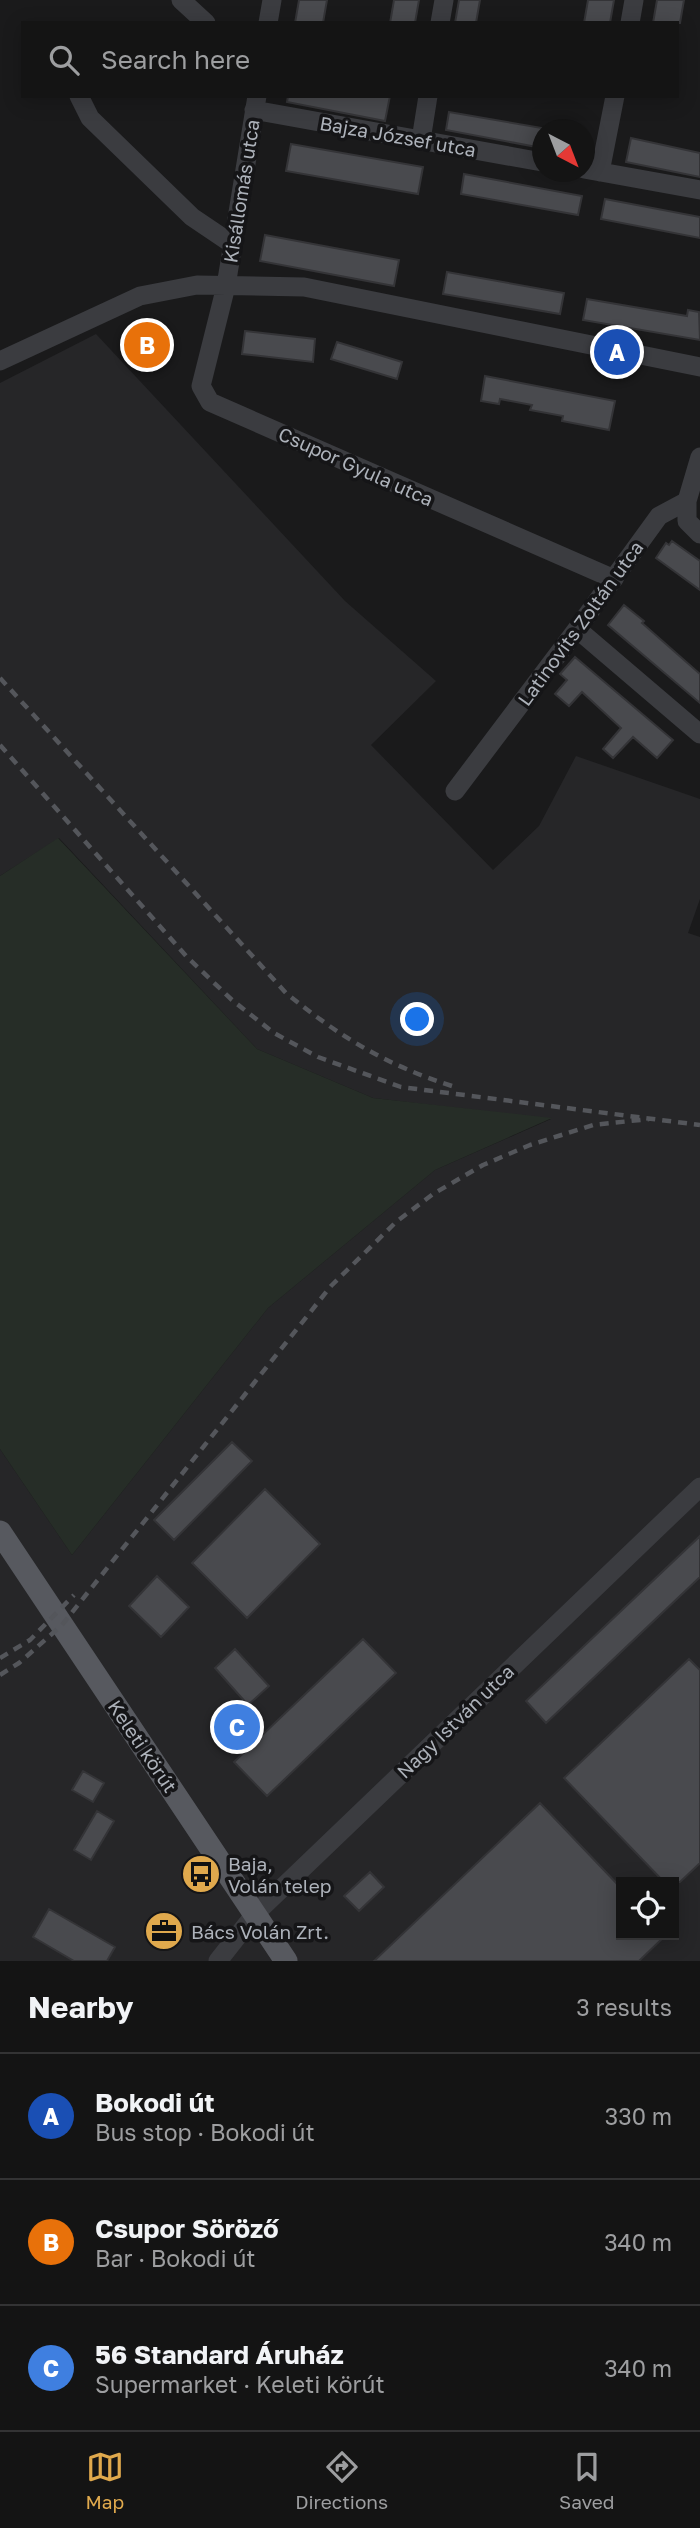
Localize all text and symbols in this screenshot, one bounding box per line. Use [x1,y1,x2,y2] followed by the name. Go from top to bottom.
[21,21,679,98] search box
[45,41,83,79] icon: search
[101,44,250,75] text: Search here
[318,111,478,161] street label: Bajza József utca
[218,118,264,264] street label: Kisállomás utca
[532,119,595,182] north arrow
[124,319,170,371] pin: B
[594,326,640,378] pin: A
[275,422,437,510] street label: Csupor Gyula utca
[512,536,648,710] street label: Latinovits Zoltán utca
[400,1002,434,1036] your location
[392,1659,518,1783] street label: Nagy István utca
[104,1695,182,1797] street label: Keleti körút
[214,1701,260,1753] pin: C
[228,1852,331,1897] place label: Baja, Volán telep
[180,1853,222,1895] bus stop icon: Baja, Volán telep
[616,1877,679,1940] map controls
[616,1877,679,1940] button: locate
[143,1910,185,1952] office icon: Bács Volán Zrt.
[191,1920,329,1943] place label: Bács Volán Zrt.
[28,1989,133,2025] text: Nearby
[576,1993,672,2021] text: 3 results
[95,2087,215,2118] text: Bokodi út
[43,2102,59,2130] text: A
[605,2102,672,2130] text: 330 m
[95,2118,315,2146] text: Bus stop · Bokodi út
[95,2213,279,2244] text: Csupor Söröző
[43,2228,59,2256] text: B
[604,2228,672,2256] text: 340 m
[95,2244,256,2272] text: Bar · Bokodi út
[95,2339,344,2370] text: 56 Standard Áruház
[43,2354,59,2382] text: C
[604,2354,672,2382] text: 340 m
[95,2370,385,2398] text: Supermarket · Keleti körút
[85,2448,124,2513] tab: Map
[295,2448,388,2513] tab: Directions
[559,2448,615,2513] tab: Saved

